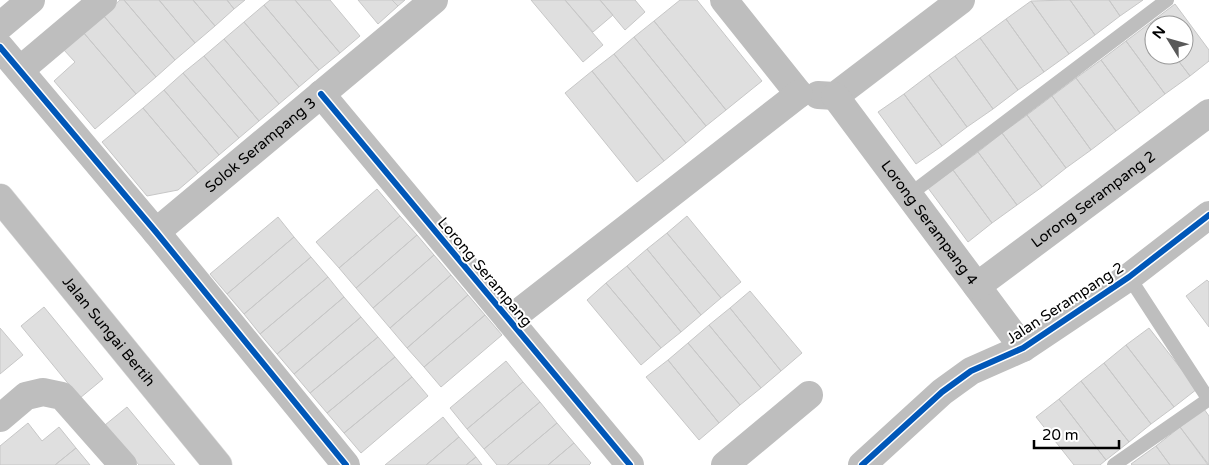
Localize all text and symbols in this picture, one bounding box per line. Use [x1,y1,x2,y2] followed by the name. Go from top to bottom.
[1144,15,1194,65] north arrow
[1149,23,1169,42] text: N
[201,93,320,196] street label: Solok Serampang 3
[1028,147,1159,252] street label: Lorong Serampang 2
[877,157,982,288] street label: Lorong Serampang 4
[434,214,536,330] street label: Lorong Serampang
[1003,258,1127,348] street label: Jalan Serampang 2
[59,273,159,390] street label: Jalan Sungai Bertih
[1034,418,1119,450] scale bar
[1042,426,1079,444] text: 20 m

